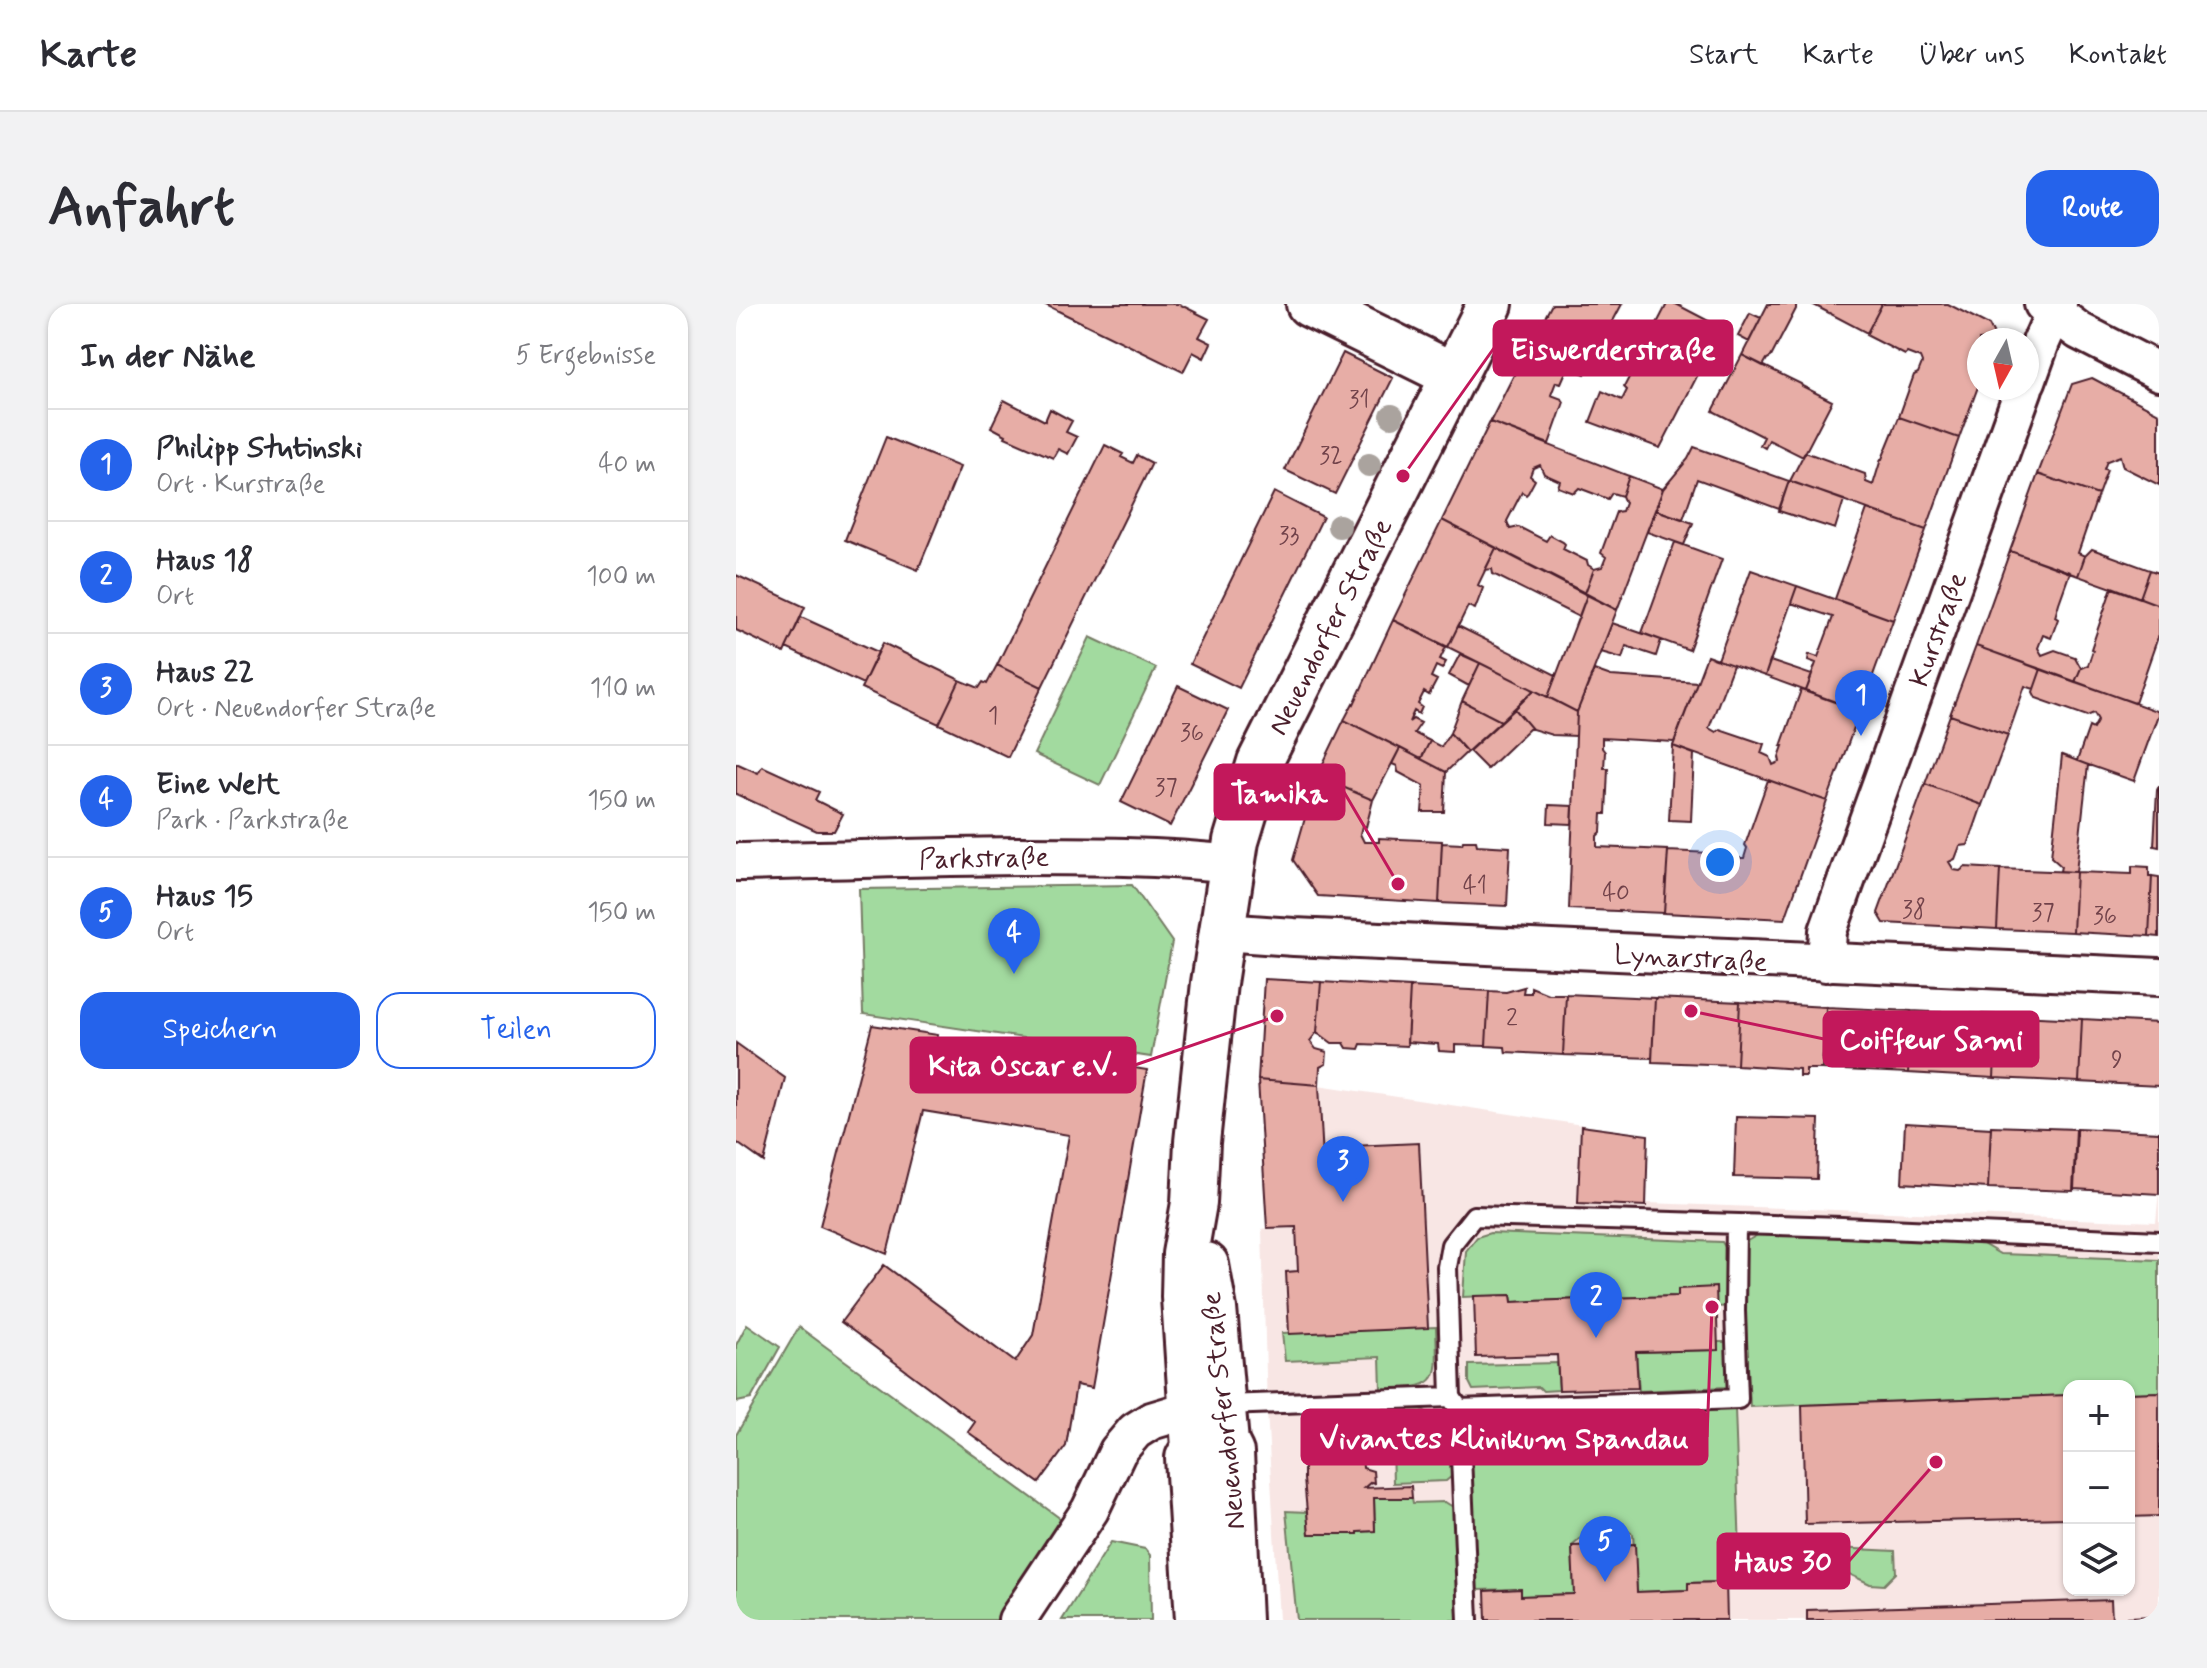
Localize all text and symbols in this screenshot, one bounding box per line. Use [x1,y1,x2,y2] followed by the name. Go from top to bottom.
[40,31,137,80] text: Karte
[1689,37,1758,74] text: Start
[1802,37,1874,74] text: Karte
[1918,37,2025,74] text: Über uns
[2069,37,2167,74] text: Kontakt
[2026,170,2159,247] button: Route
[48,172,235,245] text: Anfahrt
[1494,321,1732,375] callout: Eiswerderstraße
[1967,328,2039,400] north arrow
[1510,331,1716,370] text: Eiswerderstraße
[80,334,255,379] text: In der Nähe
[516,339,656,373] text: 5 Ergebnisse
[1348,385,1370,416] house number: 31
[156,429,362,468] text: Philipp Stutinski
[1319,441,1343,472] house number: 32
[100,448,112,482] text: 1
[598,448,656,482] text: 40 m
[156,468,325,502] text: Ort · Kurstraße
[1261,512,1402,742] street label: Neuendorfer Straße
[1279,521,1300,552] house number: 33
[156,541,253,580] text: Haus 18
[100,560,112,594] text: 2
[586,560,656,594] text: 100 m
[1902,567,1977,692] street label: Kurstraße
[156,580,194,614] text: Ort
[156,653,254,692] text: Haus 22
[1835,670,1887,736] pin: 1
[100,672,112,706] text: 3
[590,672,656,706] text: 110 m
[156,692,436,726] text: Ort · Neuendorfer Straße
[988,701,998,732] house number: 1
[1180,718,1204,749] house number: 36
[156,765,280,804] text: Eine Welt
[1215,765,1344,819] callout: Tamika
[1155,773,1177,804] house number: 37
[1230,775,1329,814] text: Tamika
[98,784,114,818] text: 4
[587,784,656,818] text: 150 m
[156,804,349,838] text: Park · Parkstraße
[919,840,1050,879] street label: Parkstraße
[1700,842,1740,882] your location
[1463,871,1487,902] house number: 41
[156,877,253,916] text: Haus 15
[1602,878,1630,909] house number: 40
[1902,895,1926,926] house number: 38
[98,896,114,930] text: 5
[587,896,656,930] text: 150 m
[2032,898,2054,929] house number: 37
[2093,901,2117,932] house number: 36
[988,908,1040,974] pin: 4
[156,916,194,950] text: Ort
[1613,937,1768,982] street label: Lynarstraße
[80,992,360,1069] button: Speichern
[376,992,656,1069] button: Teilen
[1506,1003,1518,1034] house number: 2
[1824,1012,2038,1066] callout: Coiffeur Sami
[1839,1021,2023,1060] text: Coiffeur Sami
[911,1038,1135,1092] callout: Kita Oscar e.V.
[2111,1045,2123,1076] house number: 9
[928,1047,1118,1086] text: Kita Oscar e.V.
[1317,1136,1369,1202] pin: 3
[1570,1272,1622,1338] pin: 2
[1194,1290,1255,1531] street label: Neuendorfer Straße
[2063,1380,2135,1596] map controls
[2063,1380,2135,1452] button: +
[1302,1410,1707,1464] callout: Vivantes Klinikum Spandau
[1319,1420,1689,1459] text: Vivantes Klinikum Spandau
[2063,1452,2135,1524] button: −
[1579,1516,1631,1582] pin: 5
[2063,1524,2135,1596] button: layers
[1718,1534,1849,1588] callout: Haus 30
[1734,1543,1832,1582] text: Haus 30

